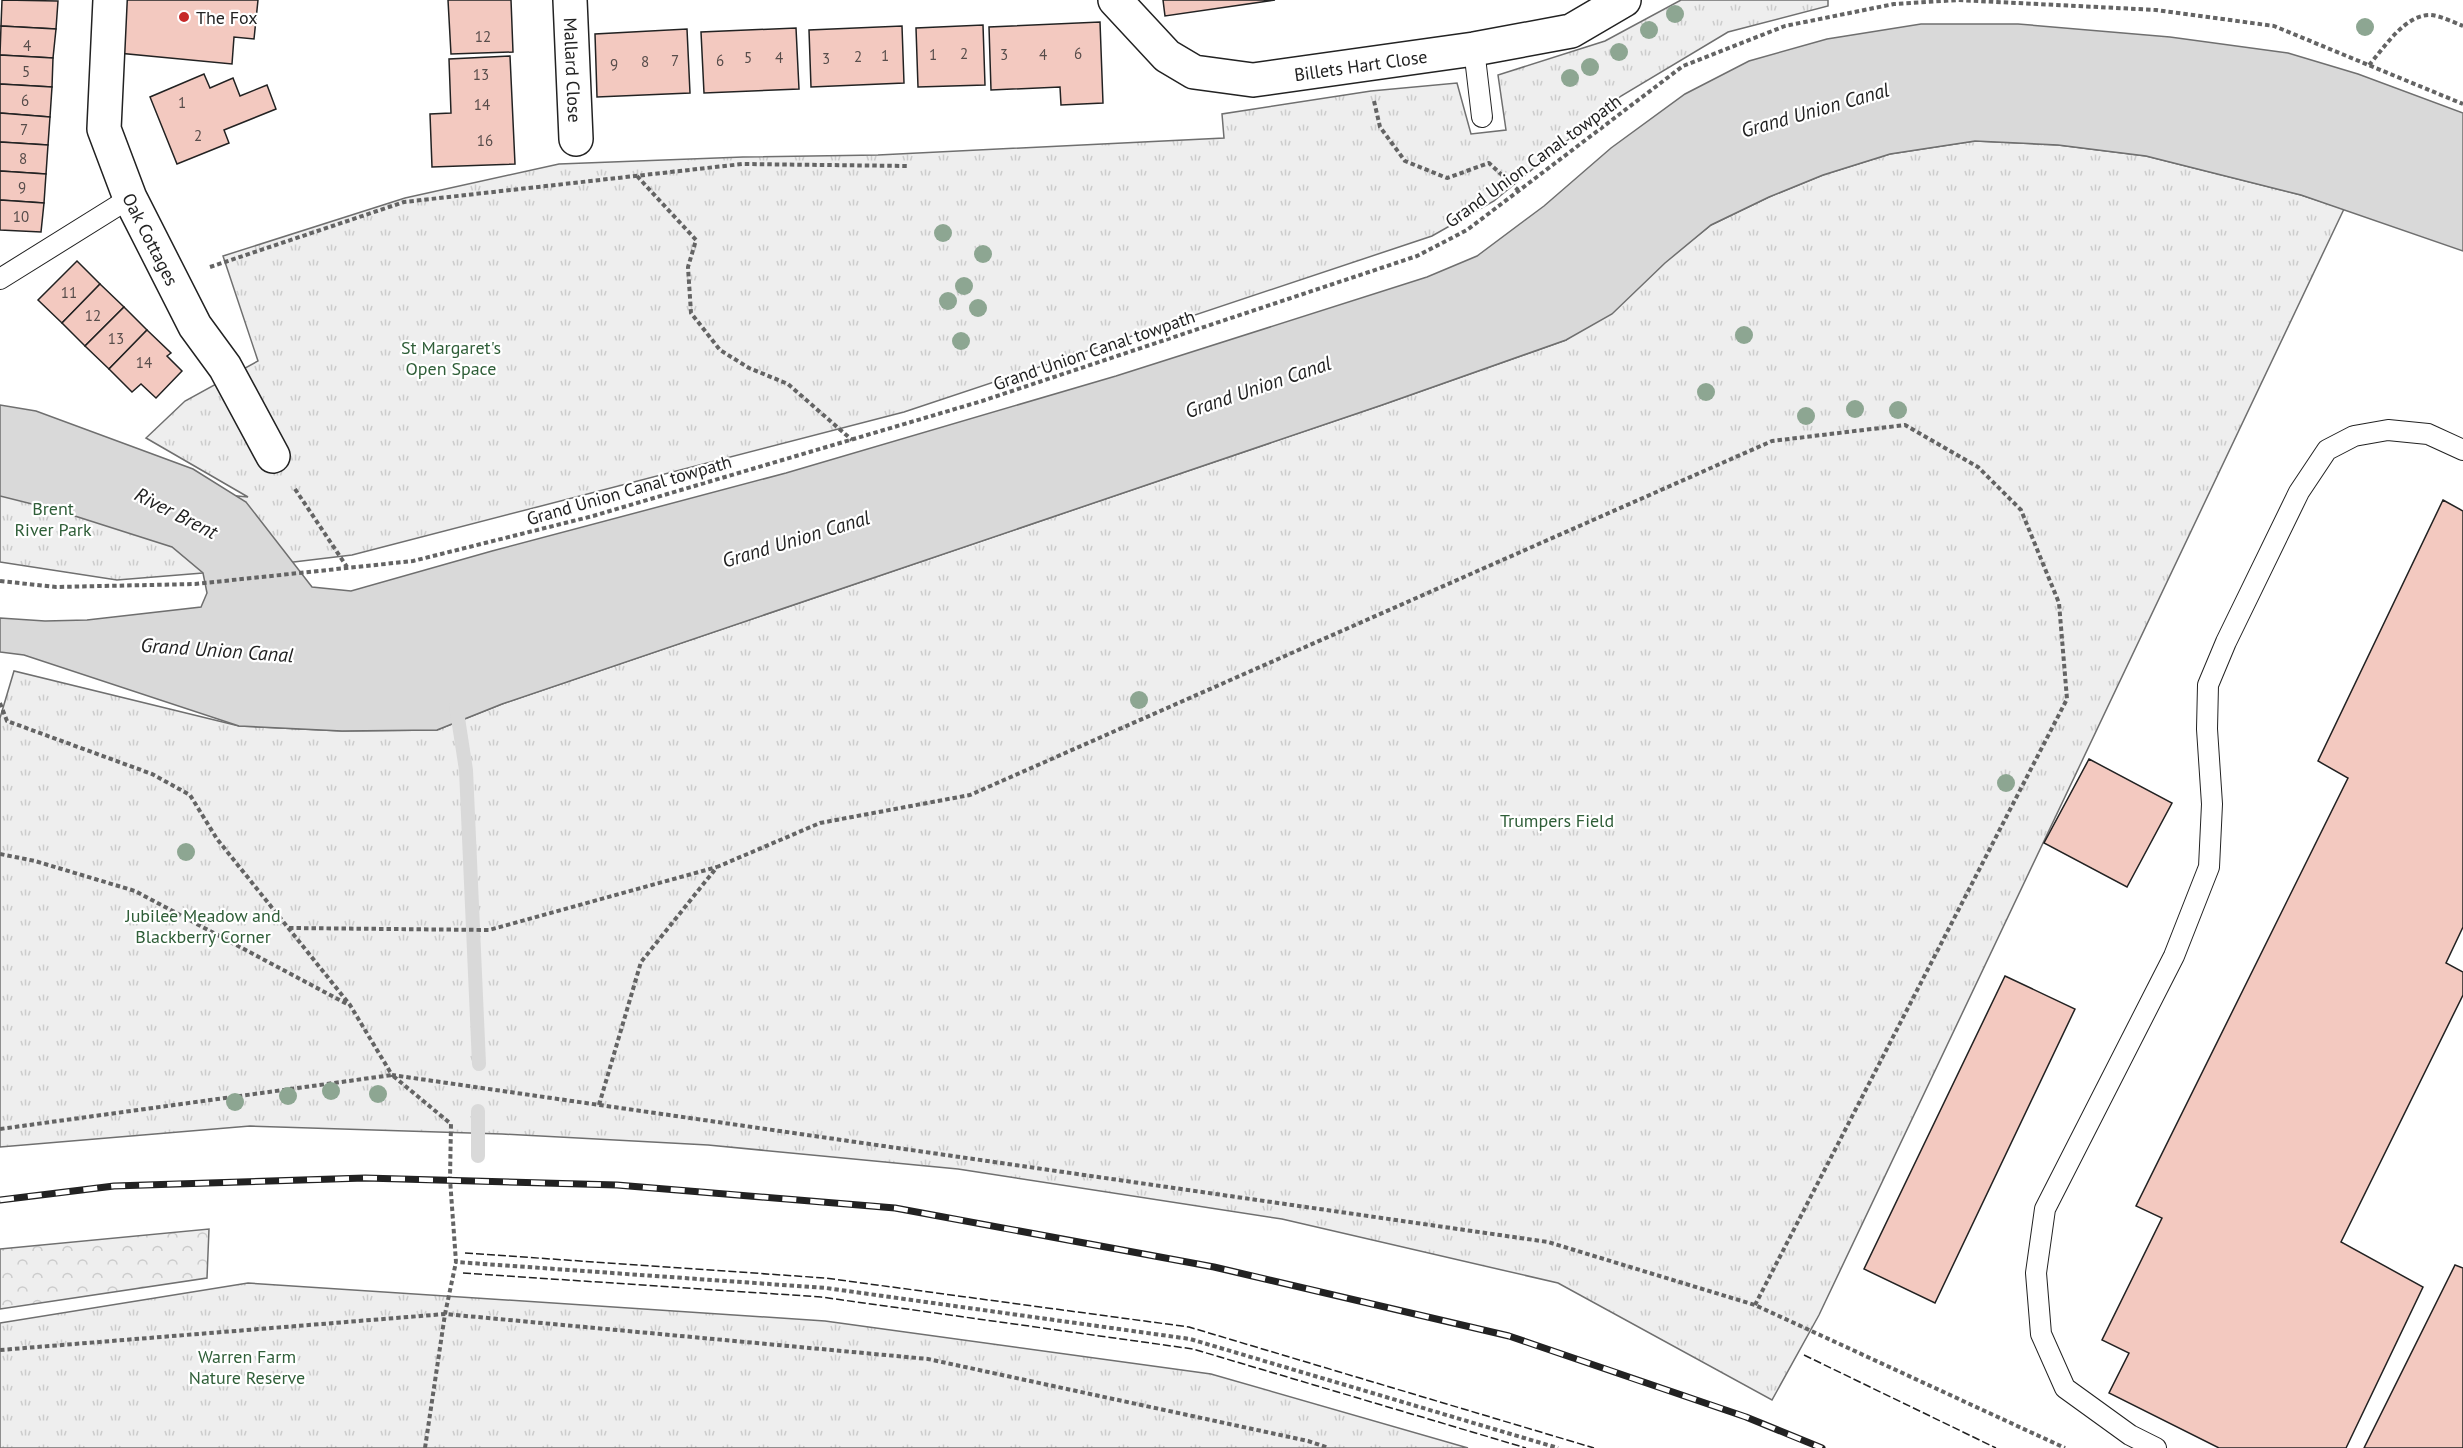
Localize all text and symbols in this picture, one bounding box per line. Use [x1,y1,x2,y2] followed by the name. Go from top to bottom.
[196,6,258,29] place label: The Fox
[177,10,191,24] marker: The Fox
[559,17,587,123] street label: Mallard Close
[475,27,491,46] house number: 12
[23,36,31,55] house number: 4
[960,44,968,63] house number: 2
[1074,44,1082,63] house number: 6
[1293,44,1429,86] street label: Billets Hart Close
[929,45,937,64] house number: 1
[1000,45,1008,64] house number: 3
[1039,45,1047,64] house number: 4
[881,46,889,65] house number: 1
[854,47,862,66] house number: 2
[744,48,752,67] house number: 5
[775,48,783,67] house number: 4
[822,49,830,68] house number: 3
[671,51,679,70] house number: 7
[716,51,724,70] house number: 6
[641,52,649,71] house number: 8
[610,55,618,74] house number: 9
[22,62,30,81] house number: 5
[473,65,489,84] house number: 13
[1738,76,1893,144] water label: Grand Union Canal
[1440,89,1626,233] street label: Grand Union Canal towpath
[21,91,29,110] house number: 6
[178,93,186,112] house number: 1
[474,95,490,114] house number: 14
[20,120,28,139] house number: 7
[194,126,202,145] house number: 2
[477,131,493,150] house number: 16
[19,149,27,168] house number: 8
[18,178,26,197] house number: 9
[118,189,184,289] street label: Oak Cottages
[13,207,29,226] house number: 10
[61,283,77,302] house number: 11
[990,305,1198,395] street label: Grand Union Canal towpath
[85,306,101,325] house number: 12
[108,329,124,348] house number: 13
[401,336,501,380] park label: St Margaret's Open Space
[1181,350,1335,424] water label: Grand Union Canal
[136,353,152,372] house number: 14
[524,450,734,530] street label: Grand Union Canal towpath
[130,481,223,546] water label: River Brent
[14,497,92,541] park label: Brent River Park
[719,504,874,574] water label: Grand Union Canal
[140,632,295,668] water label: Grand Union Canal
[1500,809,1614,832] park label: Trumpers Field
[124,904,281,948] park label: Jubilee Meadow and Blackberry Corner
[189,1345,305,1389] park label: Warren Farm Nature Reserve

